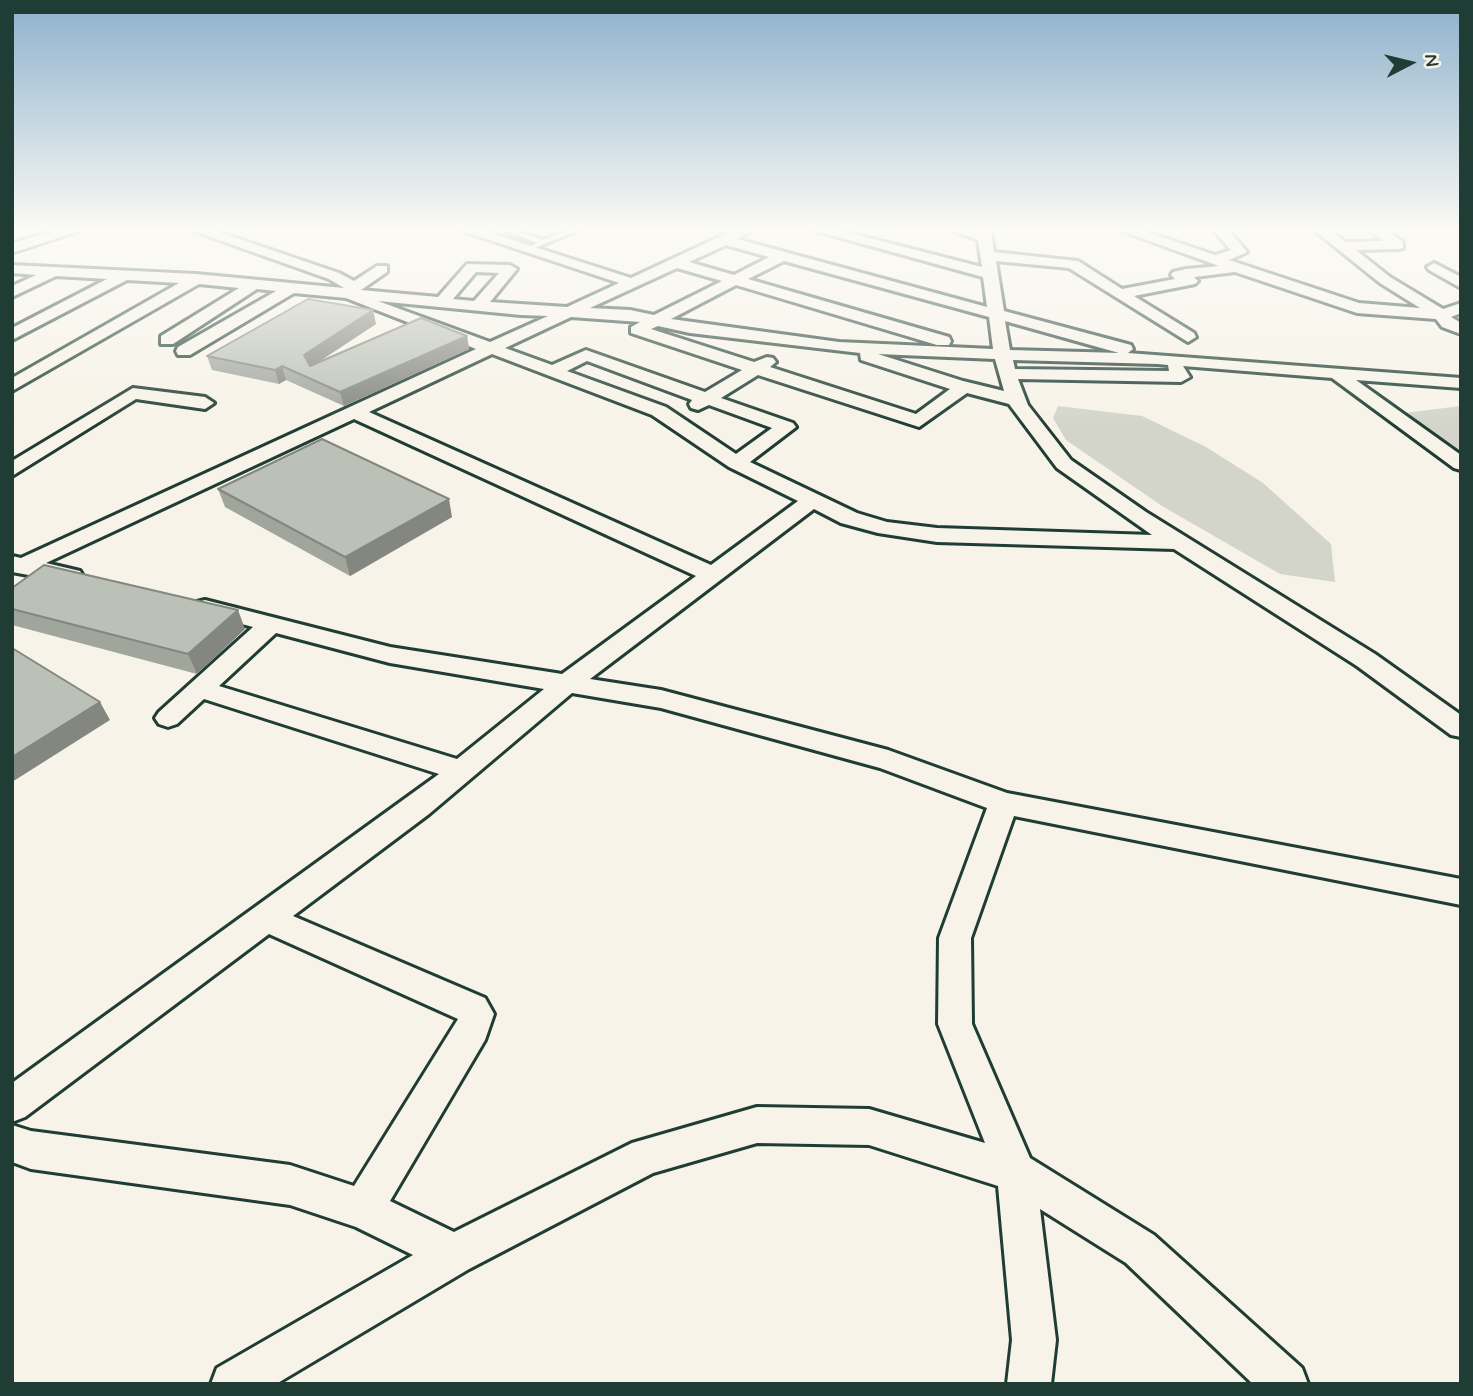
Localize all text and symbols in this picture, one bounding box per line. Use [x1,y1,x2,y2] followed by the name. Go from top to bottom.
[1375,28,1445,98] north arrow
[1418,53,1445,68] text: N

